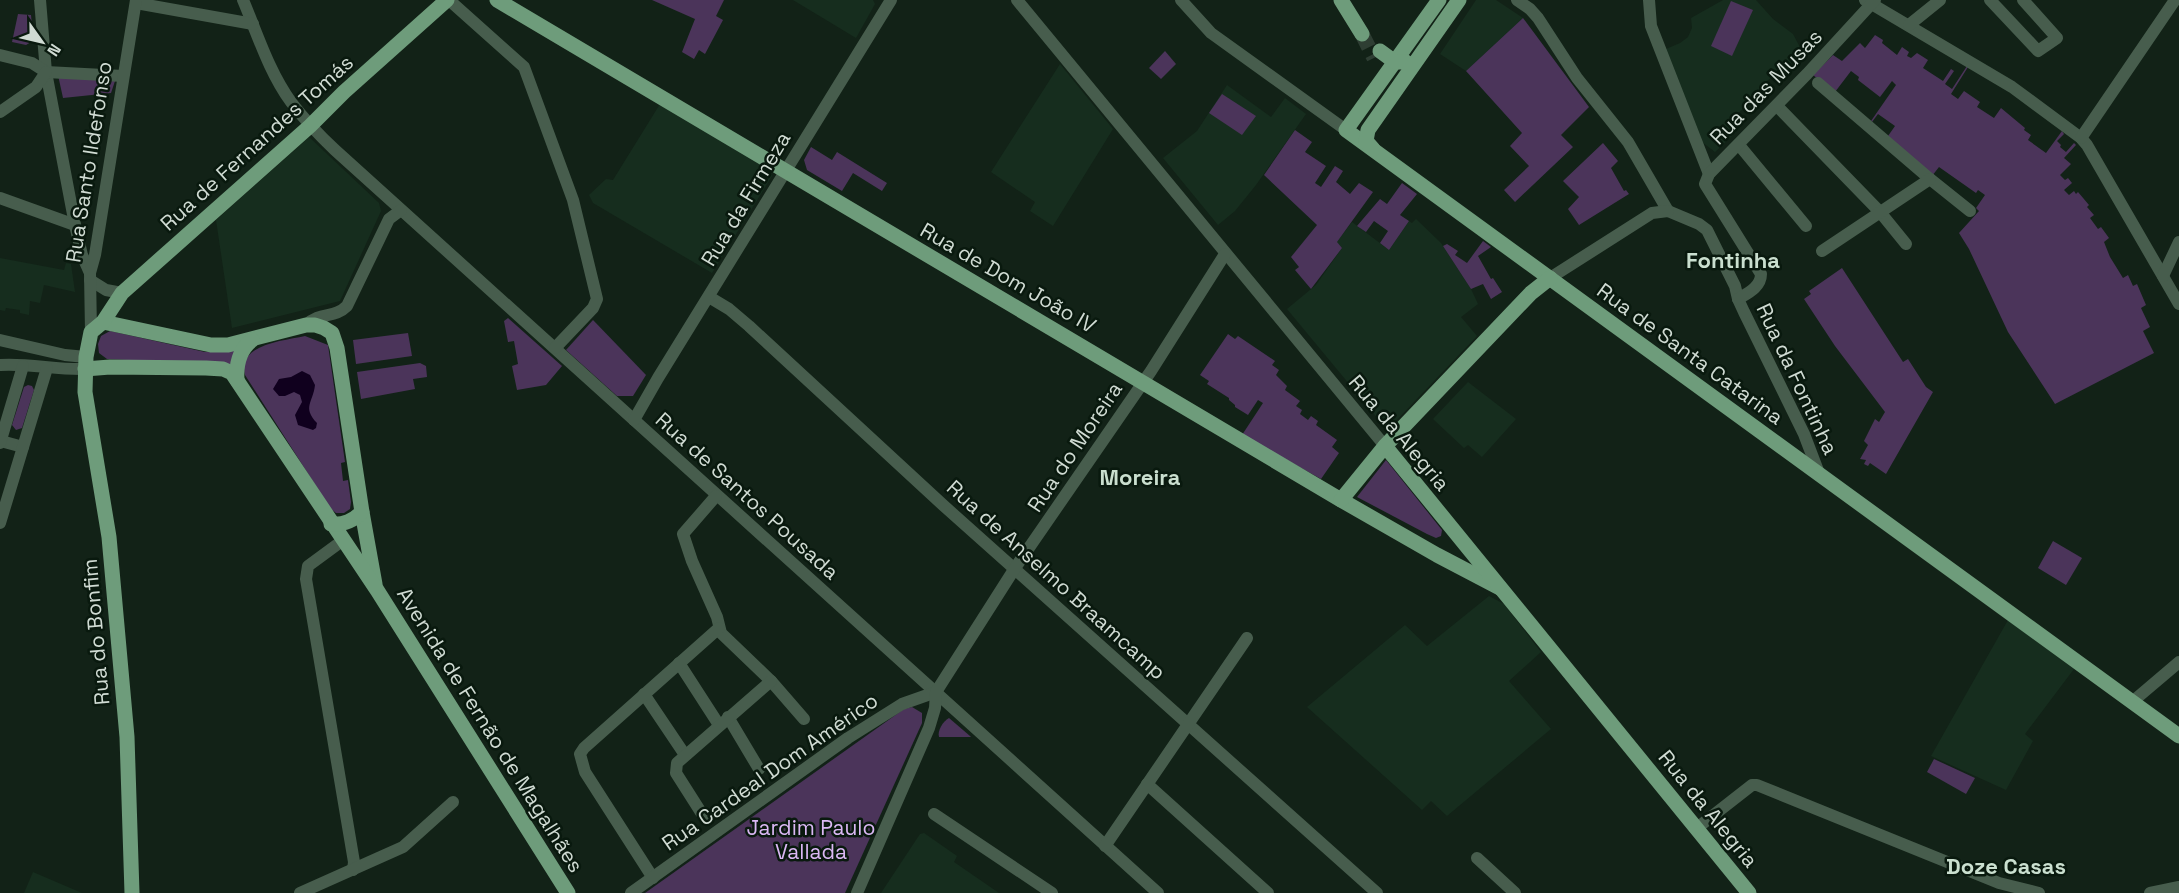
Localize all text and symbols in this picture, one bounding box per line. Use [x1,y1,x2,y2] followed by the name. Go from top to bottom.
[12,12,72,72] north arrow
[1704,23,1828,150] street label: Rua das Musas
[42,40,66,60] text: N
[155,49,359,236] street label: Rua de Fernandes Tomás
[59,59,118,264] street label: Rua Santo Ildefonso
[695,127,796,271] street label: Rua da Firmeza
[916,216,1101,339] street label: Rua de Dom João IV
[1686,246,1780,274] district label: Fontinha
[1592,277,1789,430] street label: Rua de Santa Catarina
[1751,299,1844,459] street label: Rua da Fontinha
[1343,369,1456,496] street label: Rua da Alegria
[1021,376,1128,517] street label: Rua do Moreira
[650,406,845,585] street label: Rua de Santos Pousada
[1100,463,1181,491] district label: Moreira
[941,474,1172,685] street label: Rua de Anselmo Braamcamp
[76,558,115,706] street label: Rua do Bonfim
[391,582,590,877] street label: Avenida de Fernão de Magalhães
[656,687,883,857] street label: Rua Cardeal Dom Américo
[1653,744,1764,873] street label: Rua da Alegria
[747,814,875,865] park label: Jardim Paulo Vallada
[1946,852,2066,880] district label: Doze Casas

